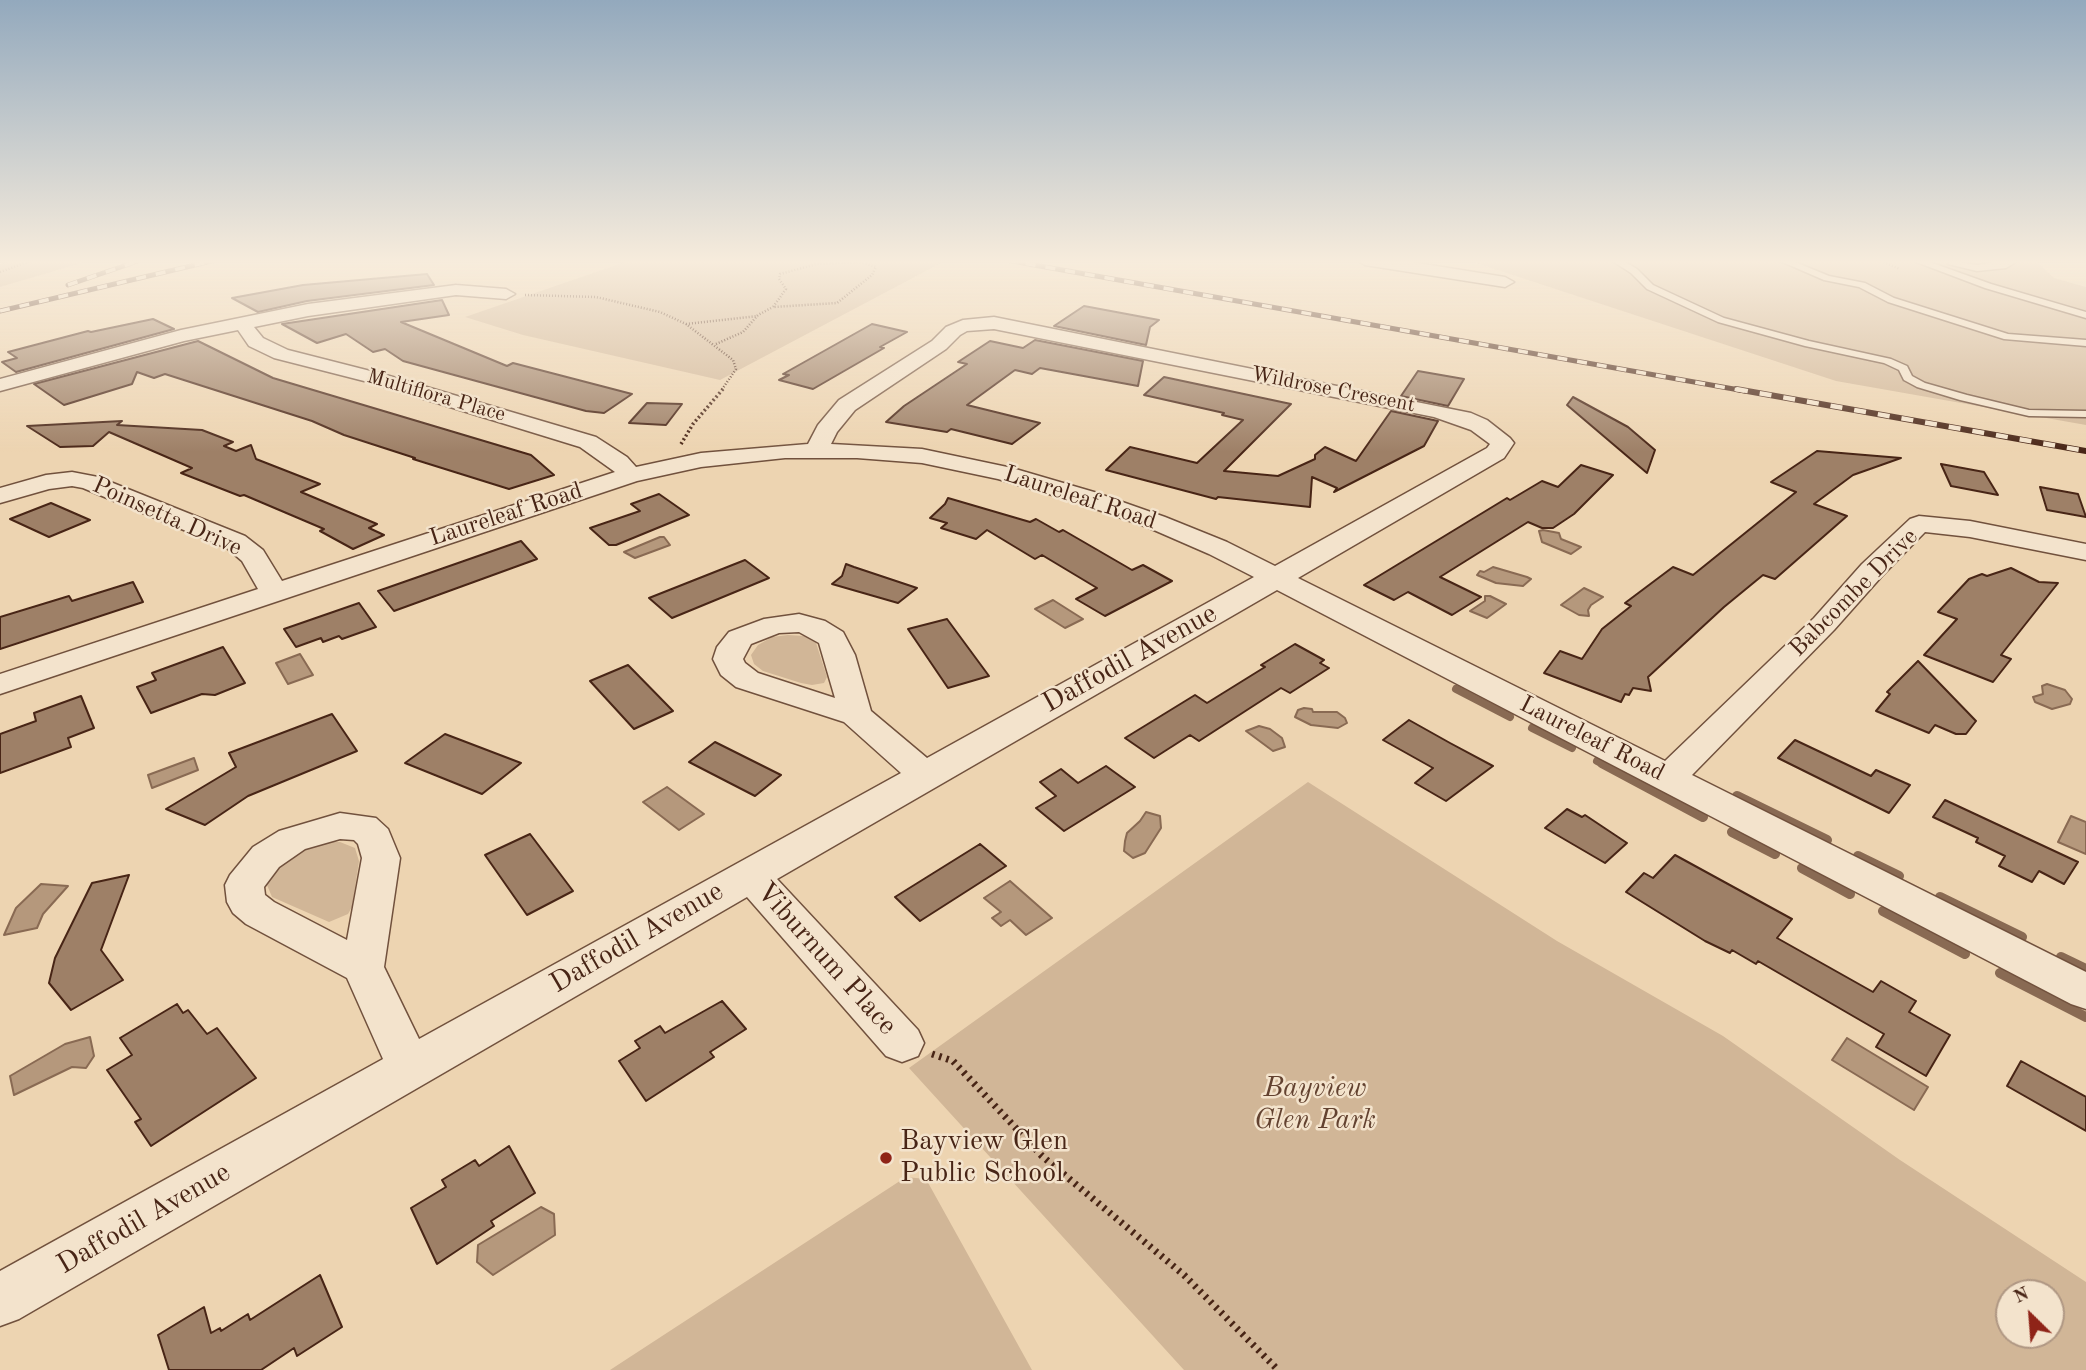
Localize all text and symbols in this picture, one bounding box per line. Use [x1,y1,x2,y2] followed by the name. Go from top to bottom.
[1249,362,1417,418] street label: Wildrose Crescent
[364,364,508,428] street label: Multiflora Place
[1000,460,1160,536] street label: Laureleaf Road
[88,471,246,563] street label: Poinsetta Drive
[426,477,586,553] street label: Laureleaf Road
[1784,523,1924,663] street label: Babcombe Drive
[1037,597,1223,721] street label: Daffodil Avenue
[1515,690,1669,788] street label: Laureleaf Road
[544,875,730,1001] street label: Daffodil Avenue
[748,876,904,1042] street label: Viburnum Place
[1254,1072,1376,1138] park label: Bayview Glen Park
[900,1125,1068,1191] place label: Bayview Glen Public School
[878,1150,894,1166] marker: Bayview Glen Public School
[51,1156,237,1282] street label: Daffodil Avenue
[1995,1279,2065,1349] north arrow
[2011,1285,2032,1308] text: N

